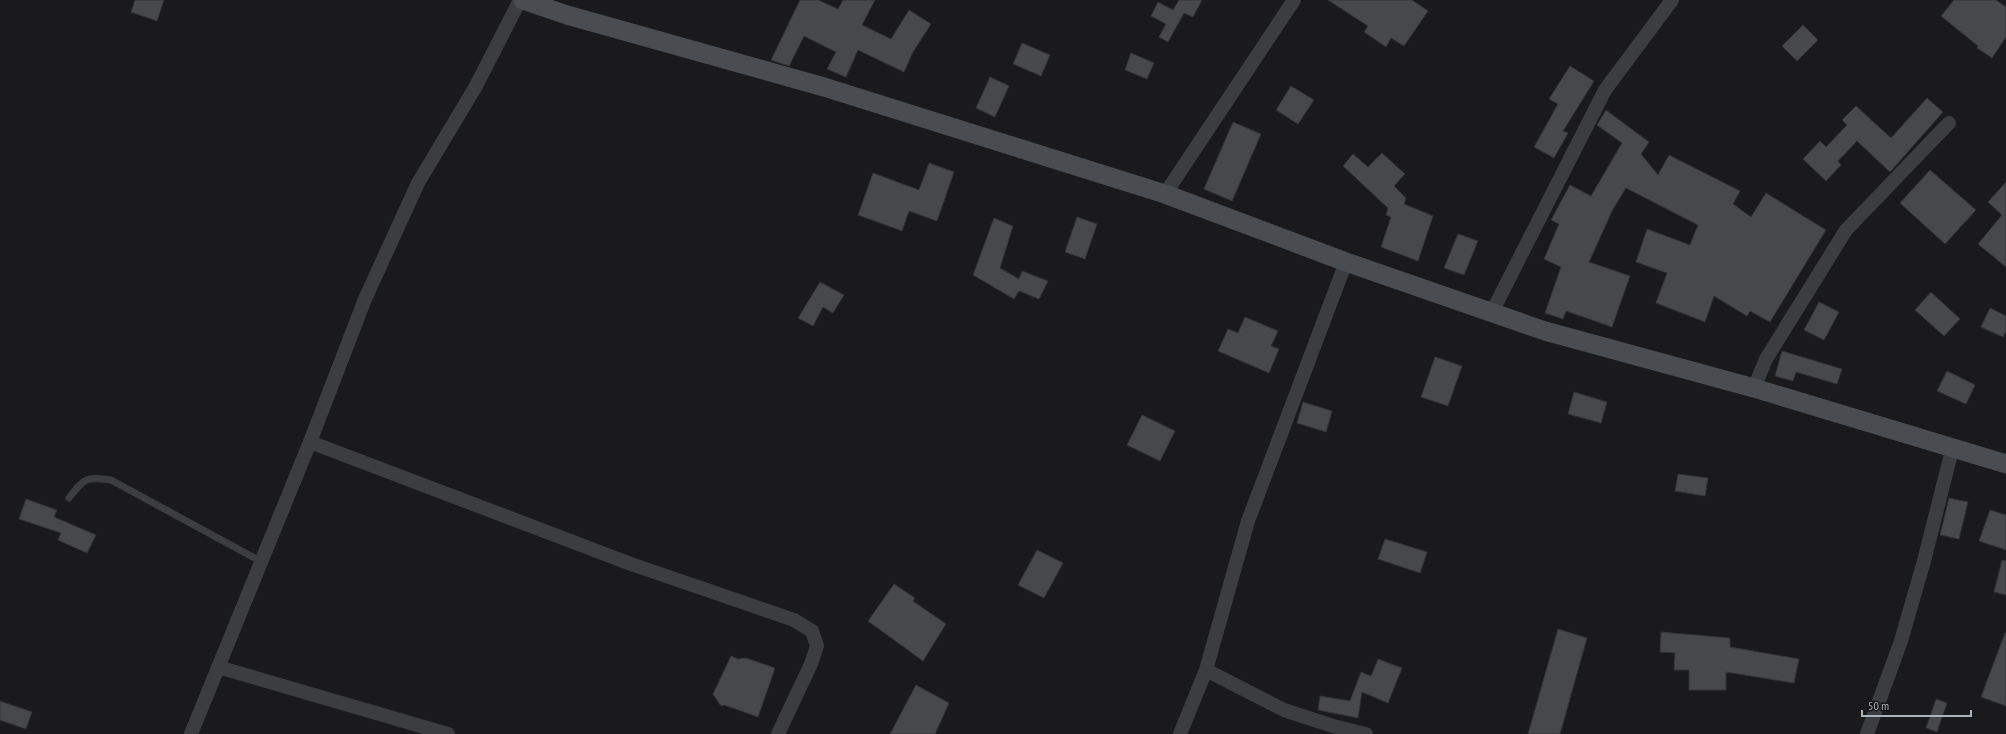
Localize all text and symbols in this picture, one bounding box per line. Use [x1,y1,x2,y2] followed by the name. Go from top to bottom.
[1862,692,1971,718] scale bar
[1868,698,1889,713] text: 50 m

